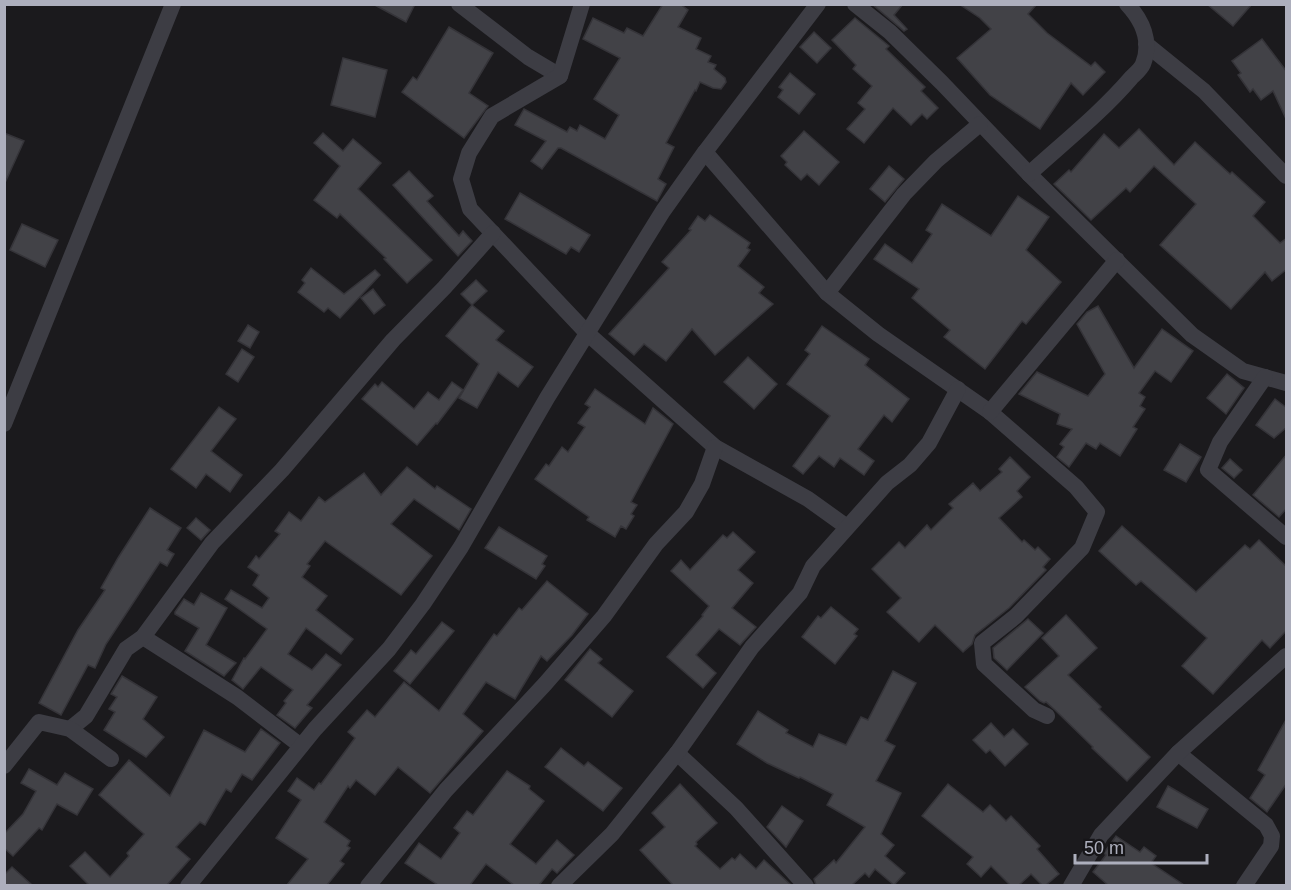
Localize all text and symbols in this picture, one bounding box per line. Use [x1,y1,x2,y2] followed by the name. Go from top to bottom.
[1075,827,1207,865] scale bar
[1084,838,1124,858] text: 50 m

